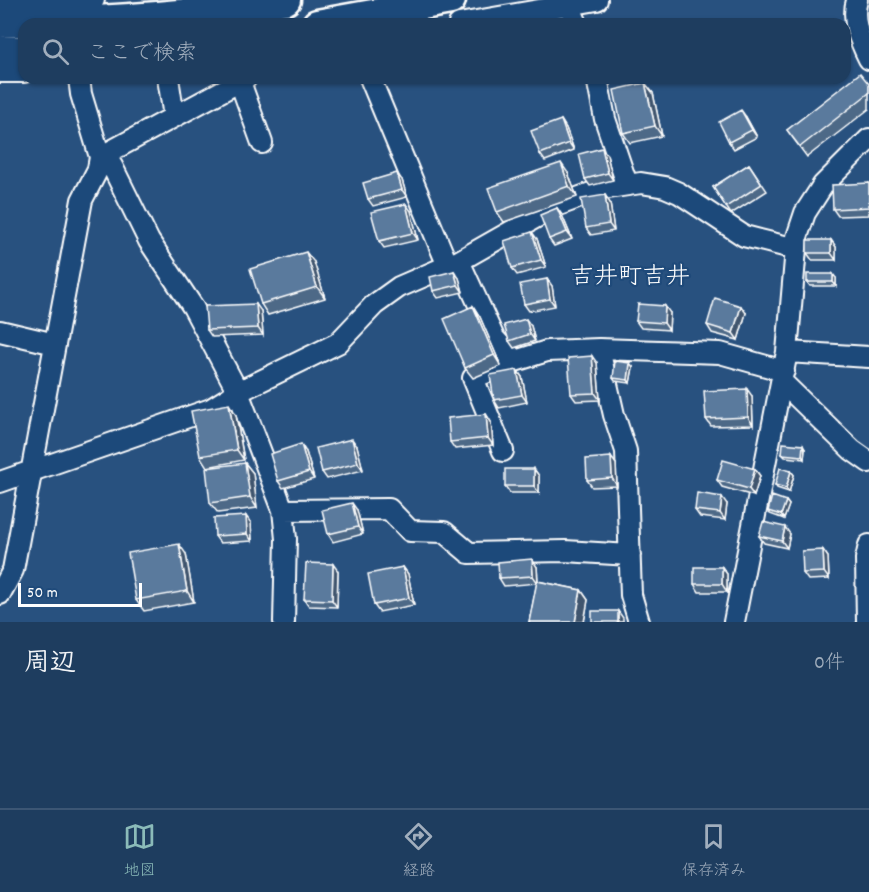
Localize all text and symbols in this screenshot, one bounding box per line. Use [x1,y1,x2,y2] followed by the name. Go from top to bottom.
[18,18,851,84] search box
[39,35,72,68] icon: search
[87,39,197,70] text: ここで検索
[570,261,690,295] district label: 吉井町吉井
[18,580,142,608] scale bar
[27,582,58,605] text: 50 m
[24,646,76,683] text: 周辺
[814,650,845,678] text: 0件
[123,820,156,883] tab: 地図
[402,820,435,883] tab: 経路
[682,820,746,883] tab: 保存済み

